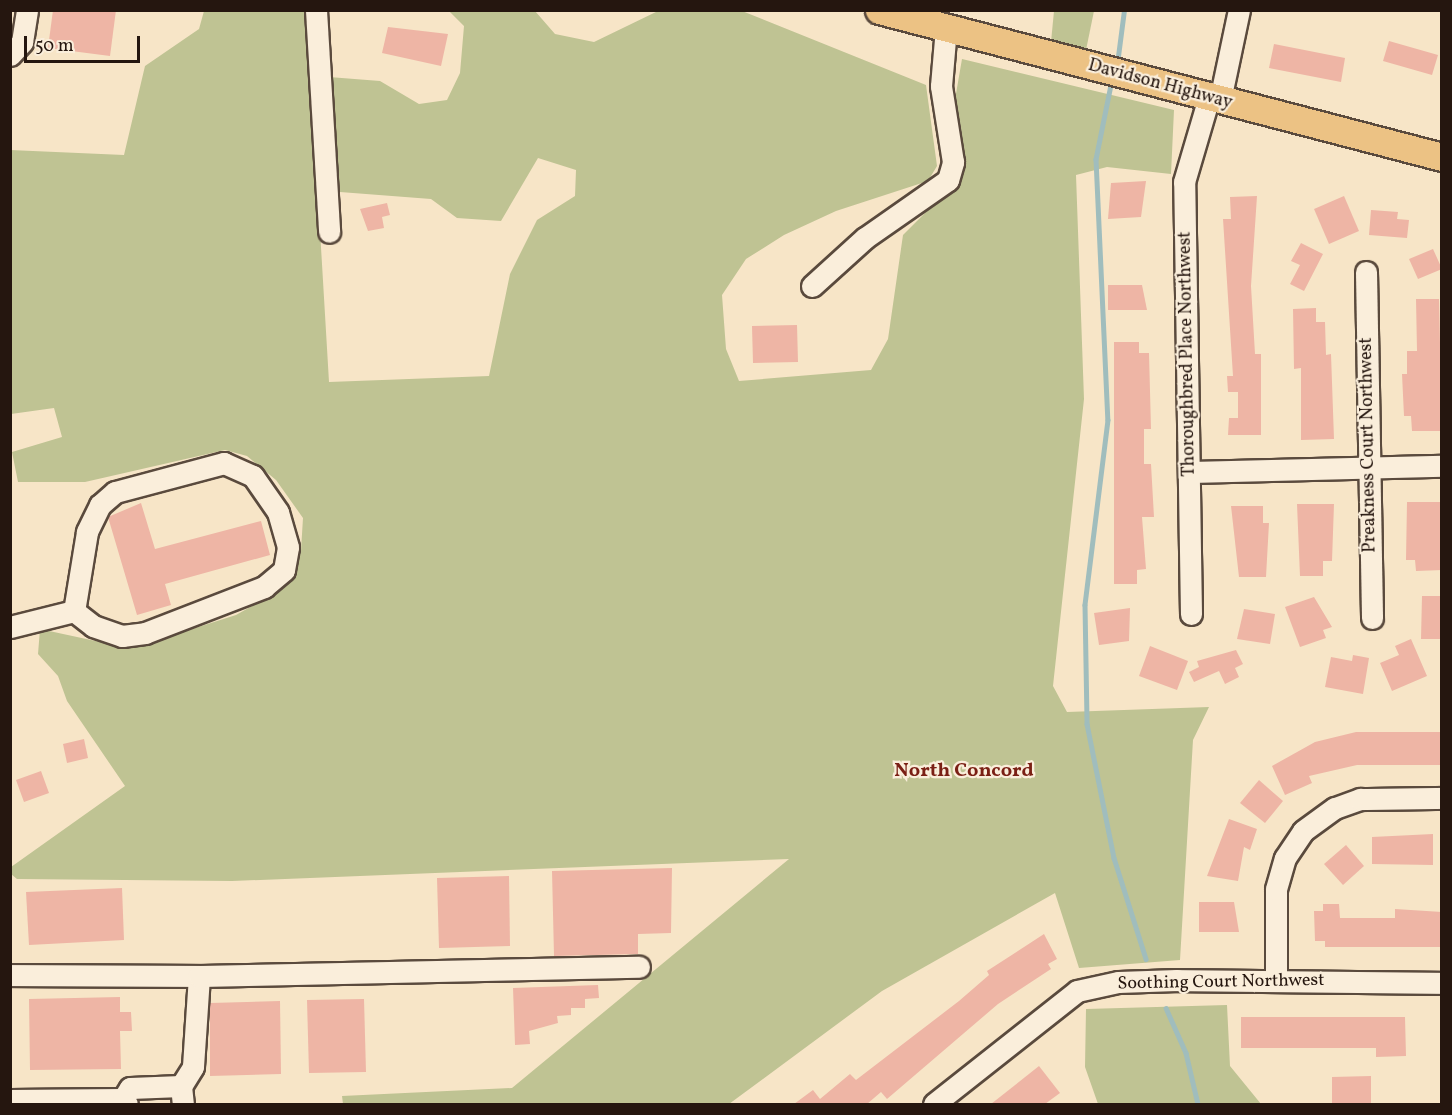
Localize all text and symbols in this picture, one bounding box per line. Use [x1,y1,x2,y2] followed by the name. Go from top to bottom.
[27,24,142,62] scale bar
[35,34,74,59] text: 50 m
[1085,55,1235,115] street label: Davidson Highway
[1175,231,1201,477] street label: Thoroughbred Place Northwest
[1356,337,1382,553] street label: Preakness Court Northwest
[894,759,1034,783] district label: North Concord
[1117,970,1325,996] street label: Soothing Court Northwest

